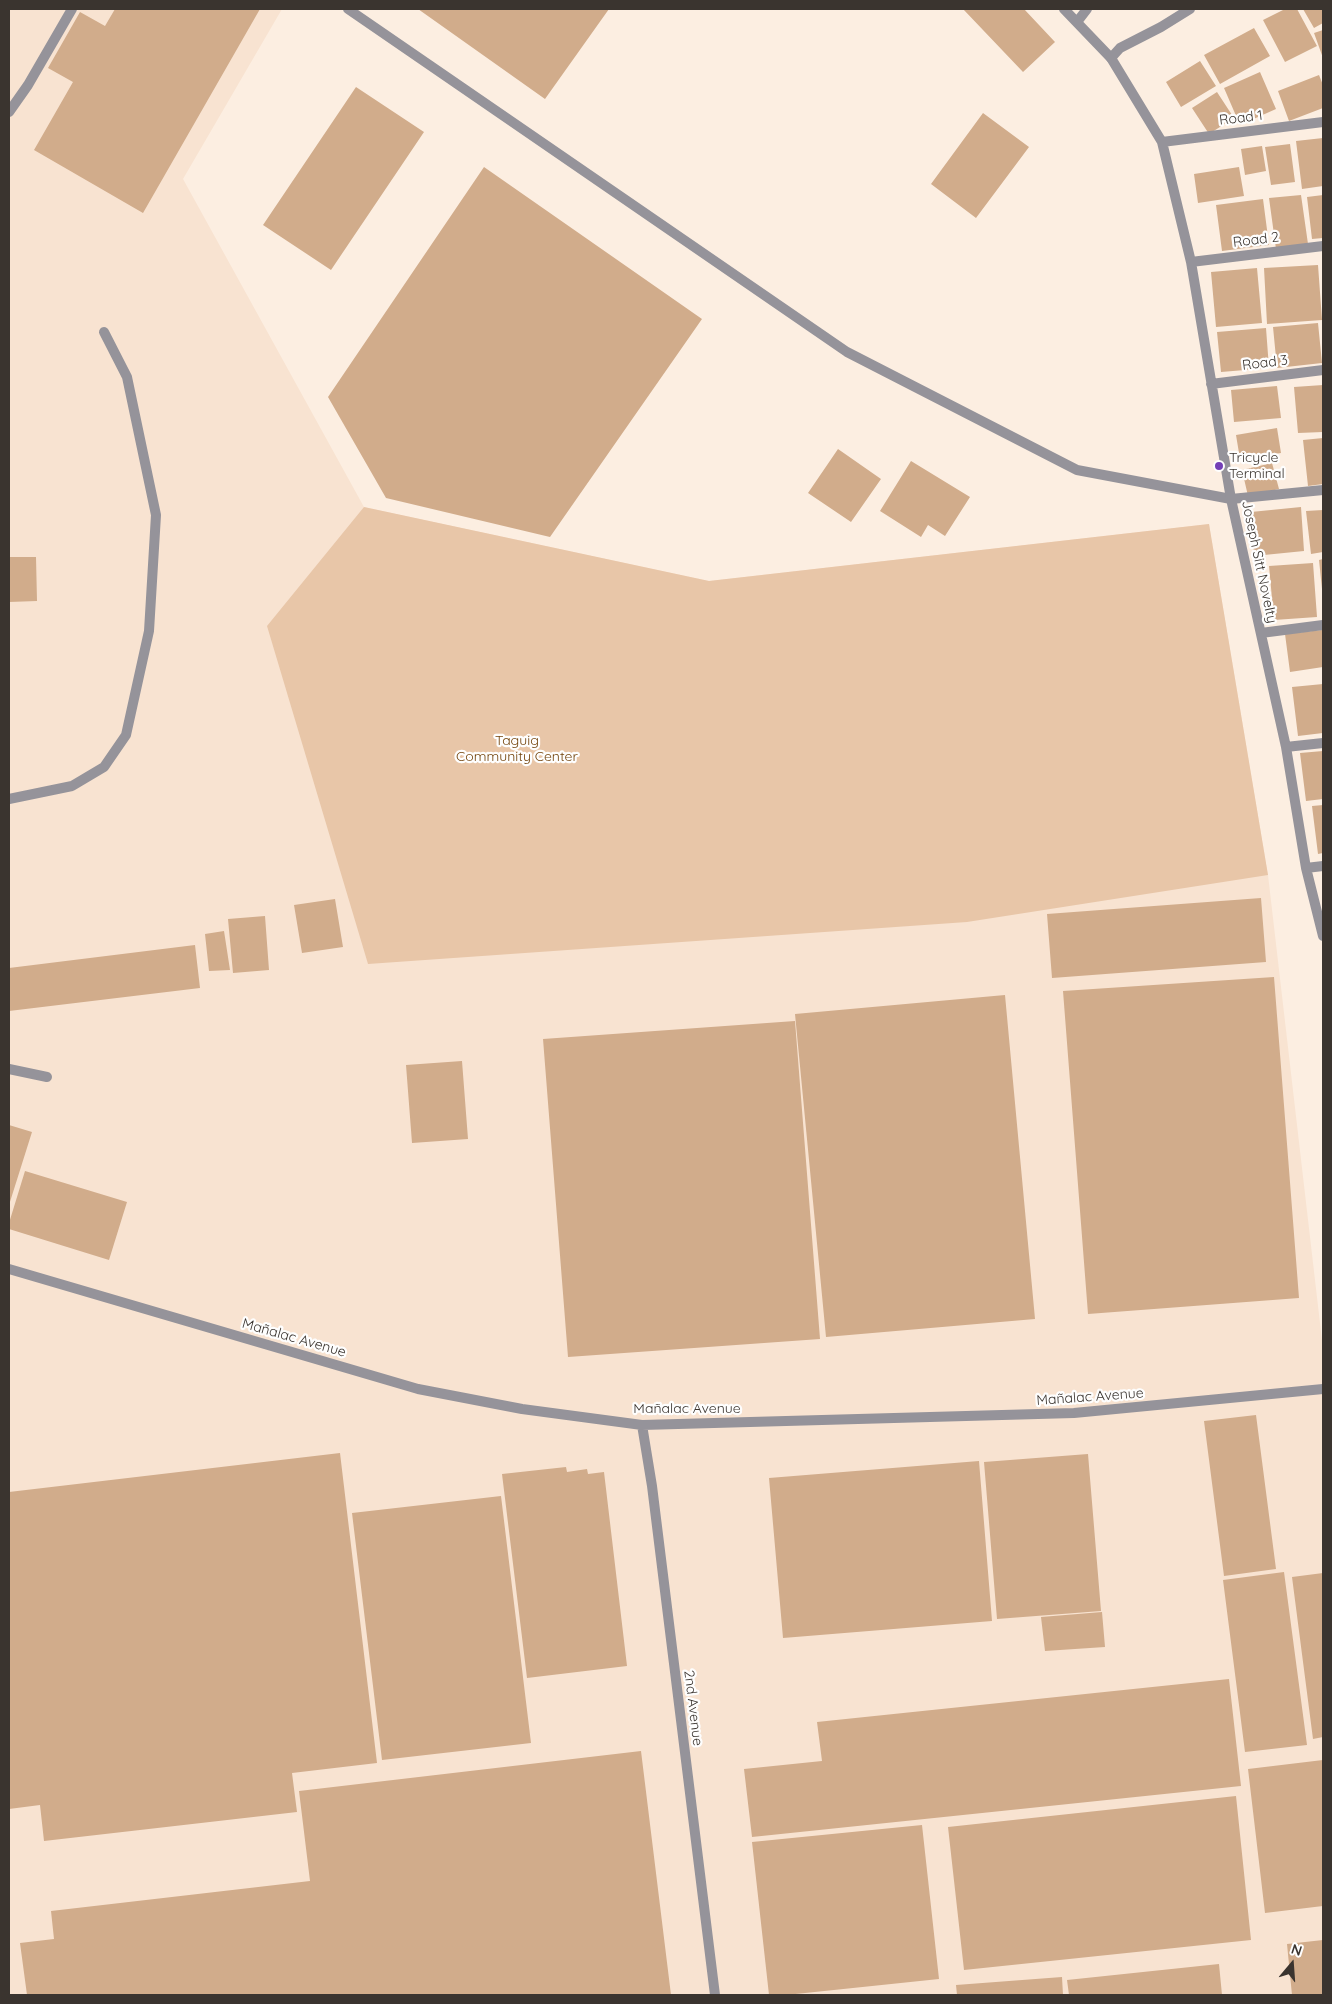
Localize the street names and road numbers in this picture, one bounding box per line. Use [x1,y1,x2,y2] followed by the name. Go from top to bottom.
[1218,107,1264,129] street label: Road 1
[1232,229,1280,251] street label: Road 2
[1241,352,1289,374] street label: Road 3
[1238,499,1280,625] street label: Joseph Sitt Novelty
[240,1315,348,1361] street label: Mañalac Avenue
[1036,1385,1144,1409] street label: Mañalac Avenue
[633,1401,741,1417] street label: Mañalac Avenue
[680,1669,706,1747] street label: 2nd Avenue

